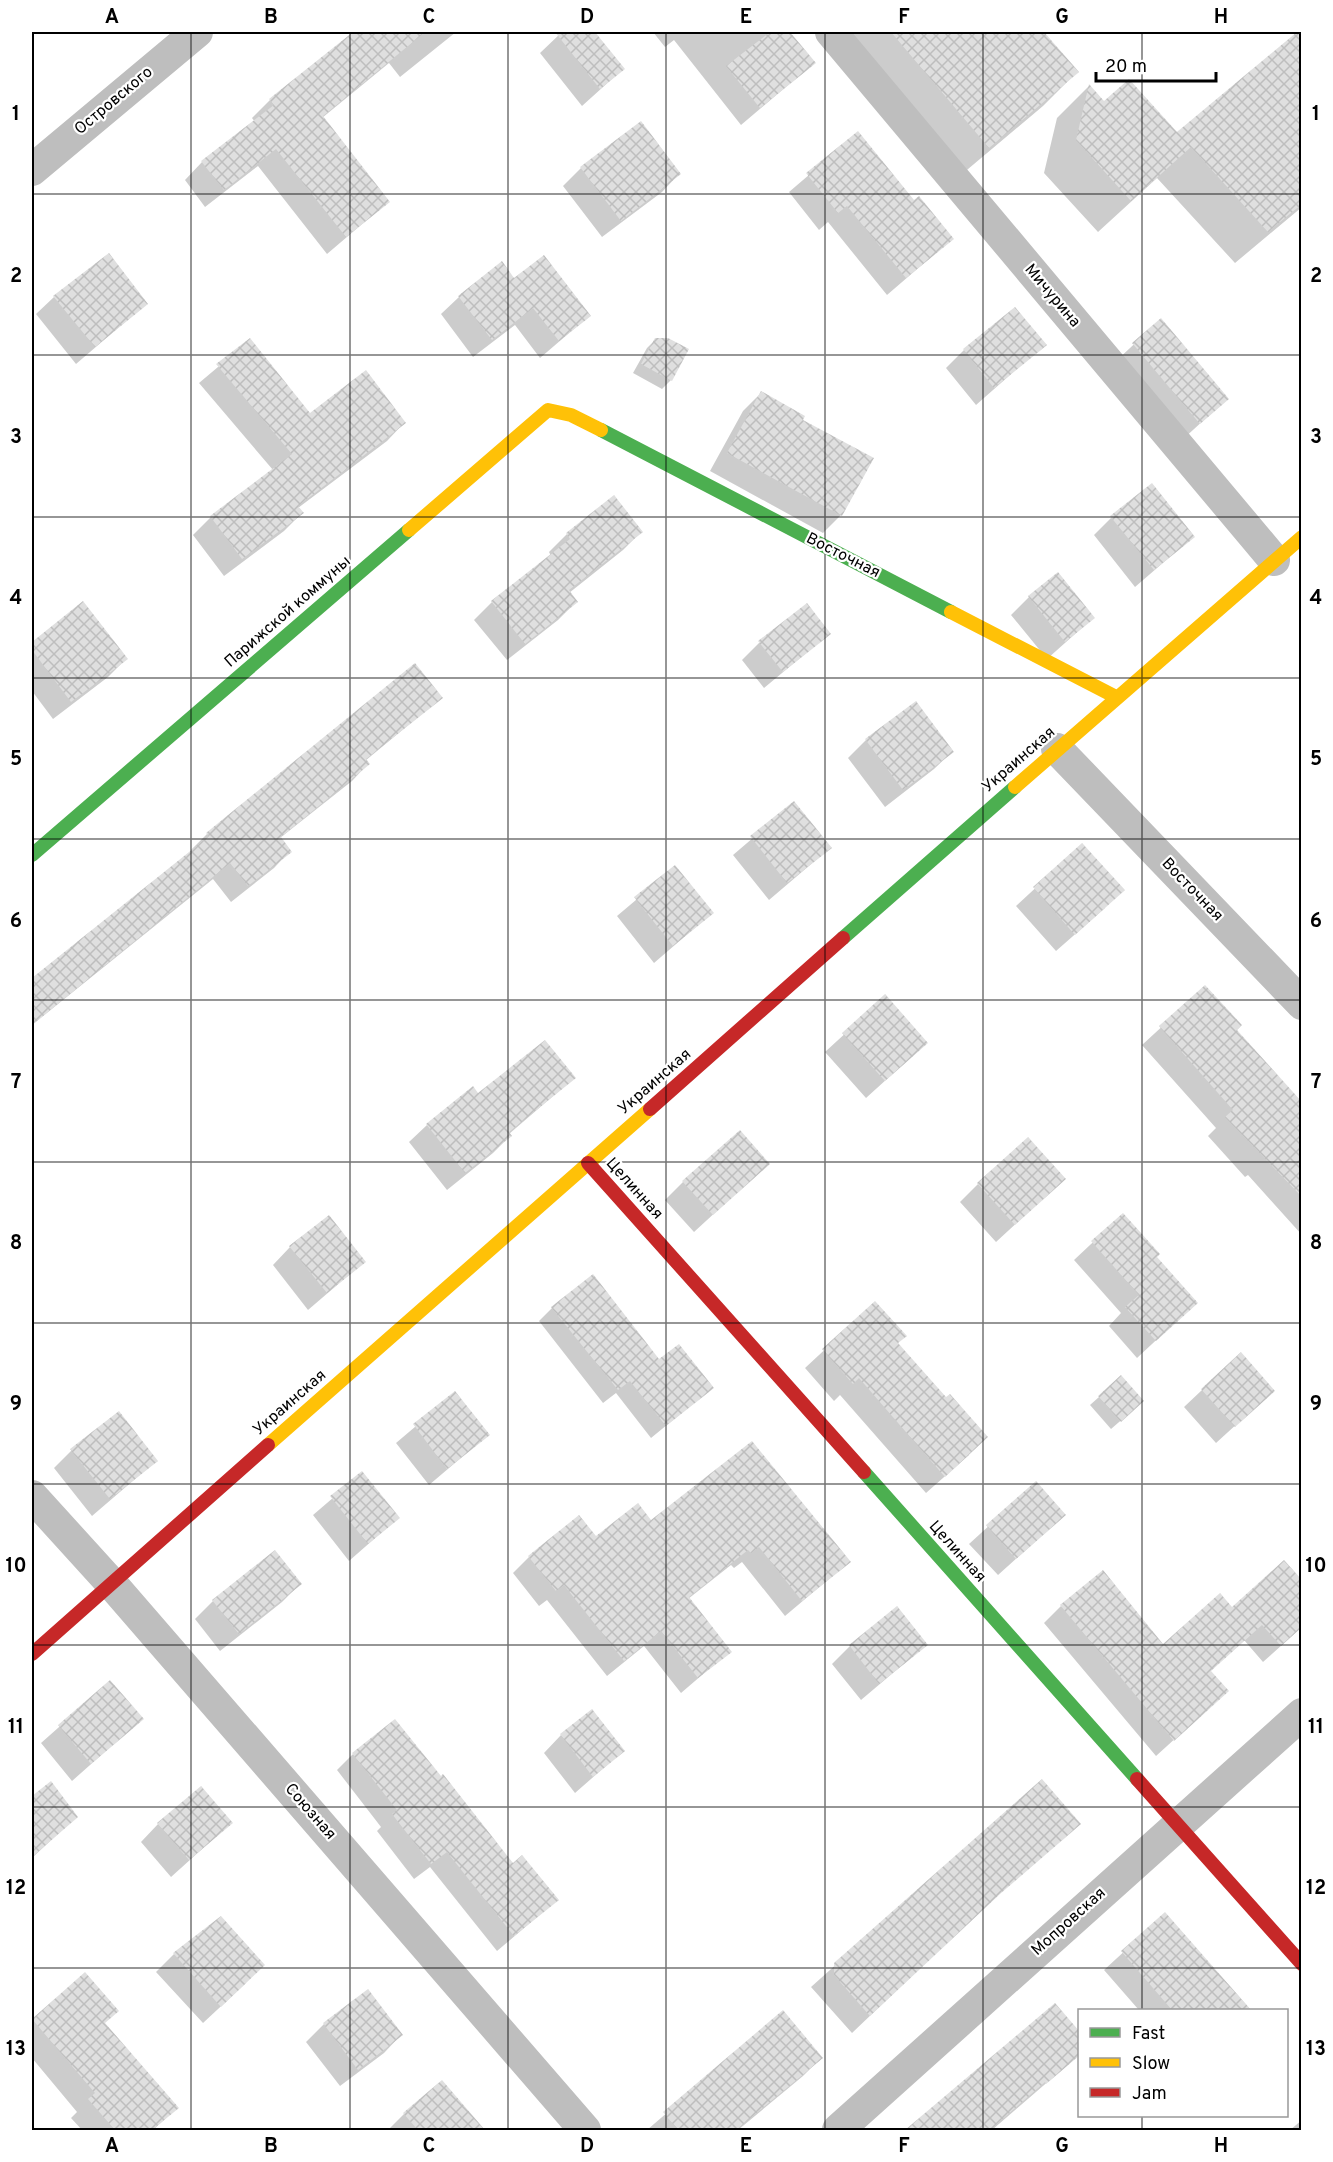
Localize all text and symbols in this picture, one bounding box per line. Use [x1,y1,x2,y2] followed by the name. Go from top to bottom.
[105,5,119,31] text: A
[264,5,278,31] text: B
[423,5,435,31] text: C
[580,5,594,31] text: D
[740,5,752,31] text: E
[898,5,910,31] text: F
[1055,5,1069,31] text: G
[1214,5,1228,31] text: H
[1096,45,1216,83] scale bar
[1105,56,1147,79] text: 20 m
[71,62,157,140] street label: Островского
[12,102,20,128] text: 1
[1312,102,1320,128] text: 1
[1020,260,1084,332] street label: Мичурина
[10,264,22,290] text: 2
[1310,264,1322,290] text: 2
[10,425,22,451] text: 3
[1310,425,1322,451] text: 3
[803,529,883,583] street label: Восточная
[221,552,355,672] street label: Парижской коммуны
[10,586,22,612] text: 4
[1310,586,1322,612] text: 4
[978,723,1060,797] street label: Украинская
[10,747,22,773] text: 5
[1310,747,1322,773] text: 5
[1157,854,1227,926] street label: Восточная
[10,909,22,935] text: 6
[1310,909,1322,935] text: 6
[614,1045,696,1119] street label: Украинская
[11,1070,21,1096] text: 7
[1311,1070,1321,1096] text: 7
[601,1154,667,1224] street label: Целинная
[10,1231,22,1257] text: 8
[1310,1231,1322,1257] text: 8
[249,1366,331,1440] street label: Украинская
[10,1392,22,1418] text: 9
[1310,1392,1322,1418] text: 9
[924,1517,990,1587] street label: Целинная
[5,1554,27,1580] text: 10
[1305,1554,1327,1580] text: 10
[8,1715,24,1741] text: 11
[1308,1715,1324,1741] text: 11
[280,1780,340,1844] street label: Союзная
[6,1876,26,1902] text: 12
[1306,1876,1326,1902] text: 12
[1028,1883,1110,1961] street label: Мопровская
[1078,2009,1288,2117] legend
[1132,2023,1165,2046] text: Fast
[6,2037,26,2063] text: 13
[1306,2037,1326,2063] text: 13
[1132,2053,1170,2076] text: Slow
[1132,2083,1167,2106] text: Jam
[105,2134,119,2160] text: A
[264,2134,278,2160] text: B
[423,2134,435,2160] text: C
[580,2134,594,2160] text: D
[740,2134,752,2160] text: E
[898,2134,910,2160] text: F
[1055,2134,1069,2160] text: G
[1214,2134,1228,2160] text: H

